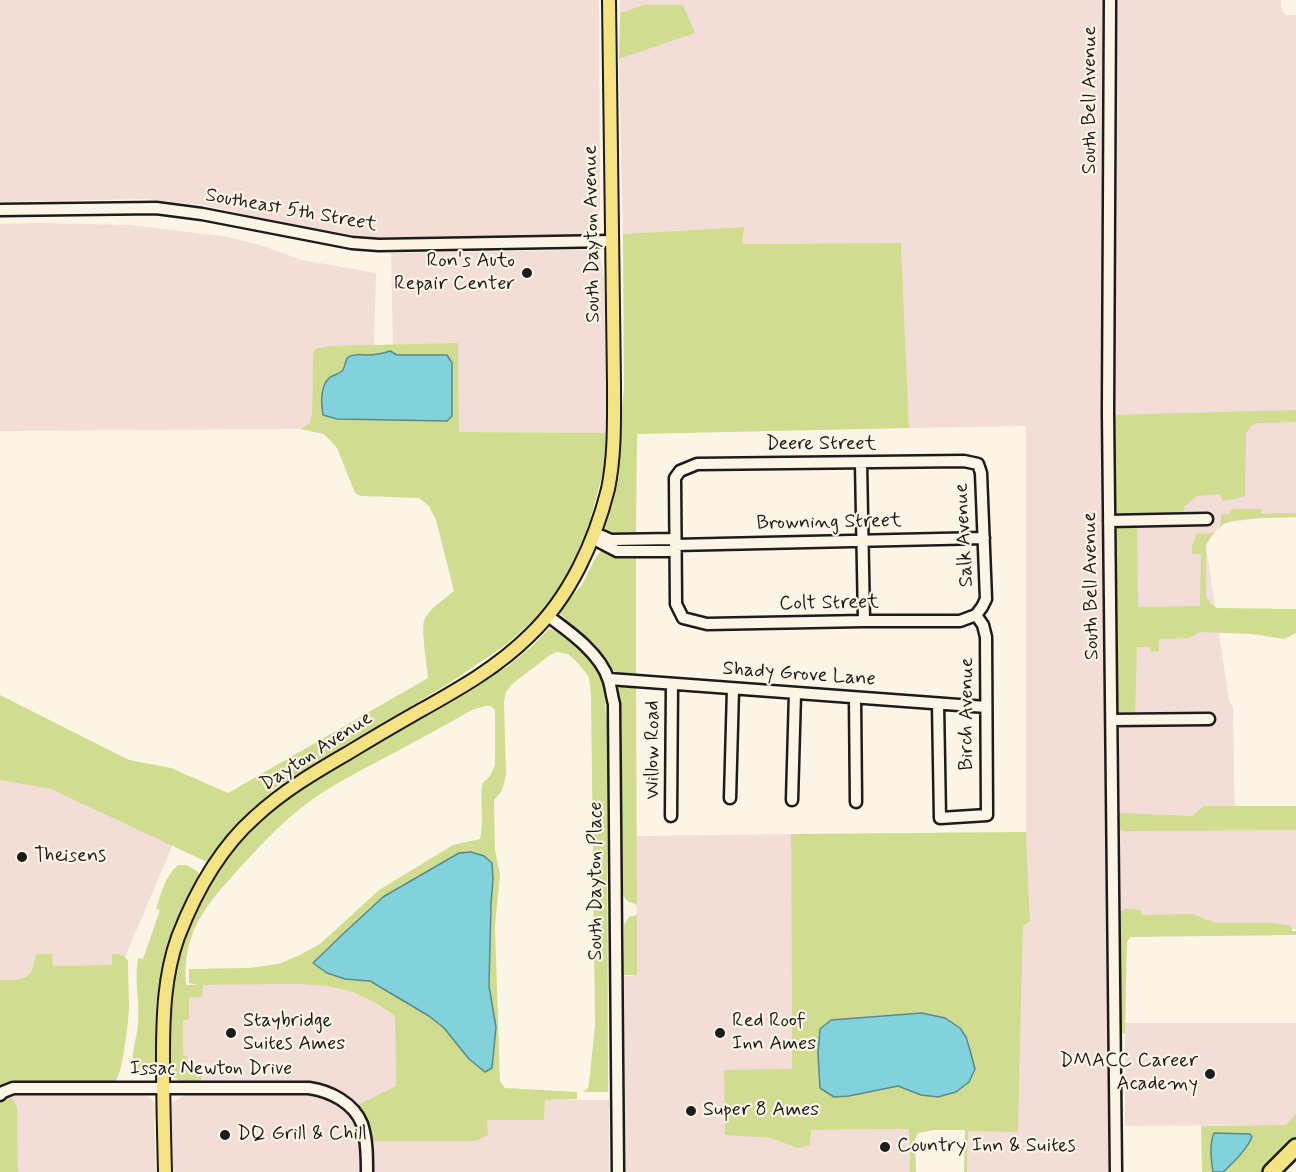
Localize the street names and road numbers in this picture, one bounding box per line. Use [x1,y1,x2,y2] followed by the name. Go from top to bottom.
[1079,26,1103,174] street label: South Bell Avenue
[579,145,607,323] street label: South Dayton Avenue
[203,184,379,238] street label: Southeast 5th Street
[766,433,876,457] street label: Deere Street
[950,482,980,588] street label: Salk Avenue
[756,510,902,536] street label: Browning Street
[1079,512,1105,660] street label: South Bell Avenue
[779,591,879,617] street label: Colt Street
[956,657,980,771] street label: Birch Avenue
[722,658,876,692] street label: Shady Grove Lane
[642,701,666,799] street label: Willow Road
[256,707,378,797] street label: Dayton Avenue
[585,801,609,961] street label: South Dayton Place
[130,1058,292,1082] street label: Issac Newton Drive

